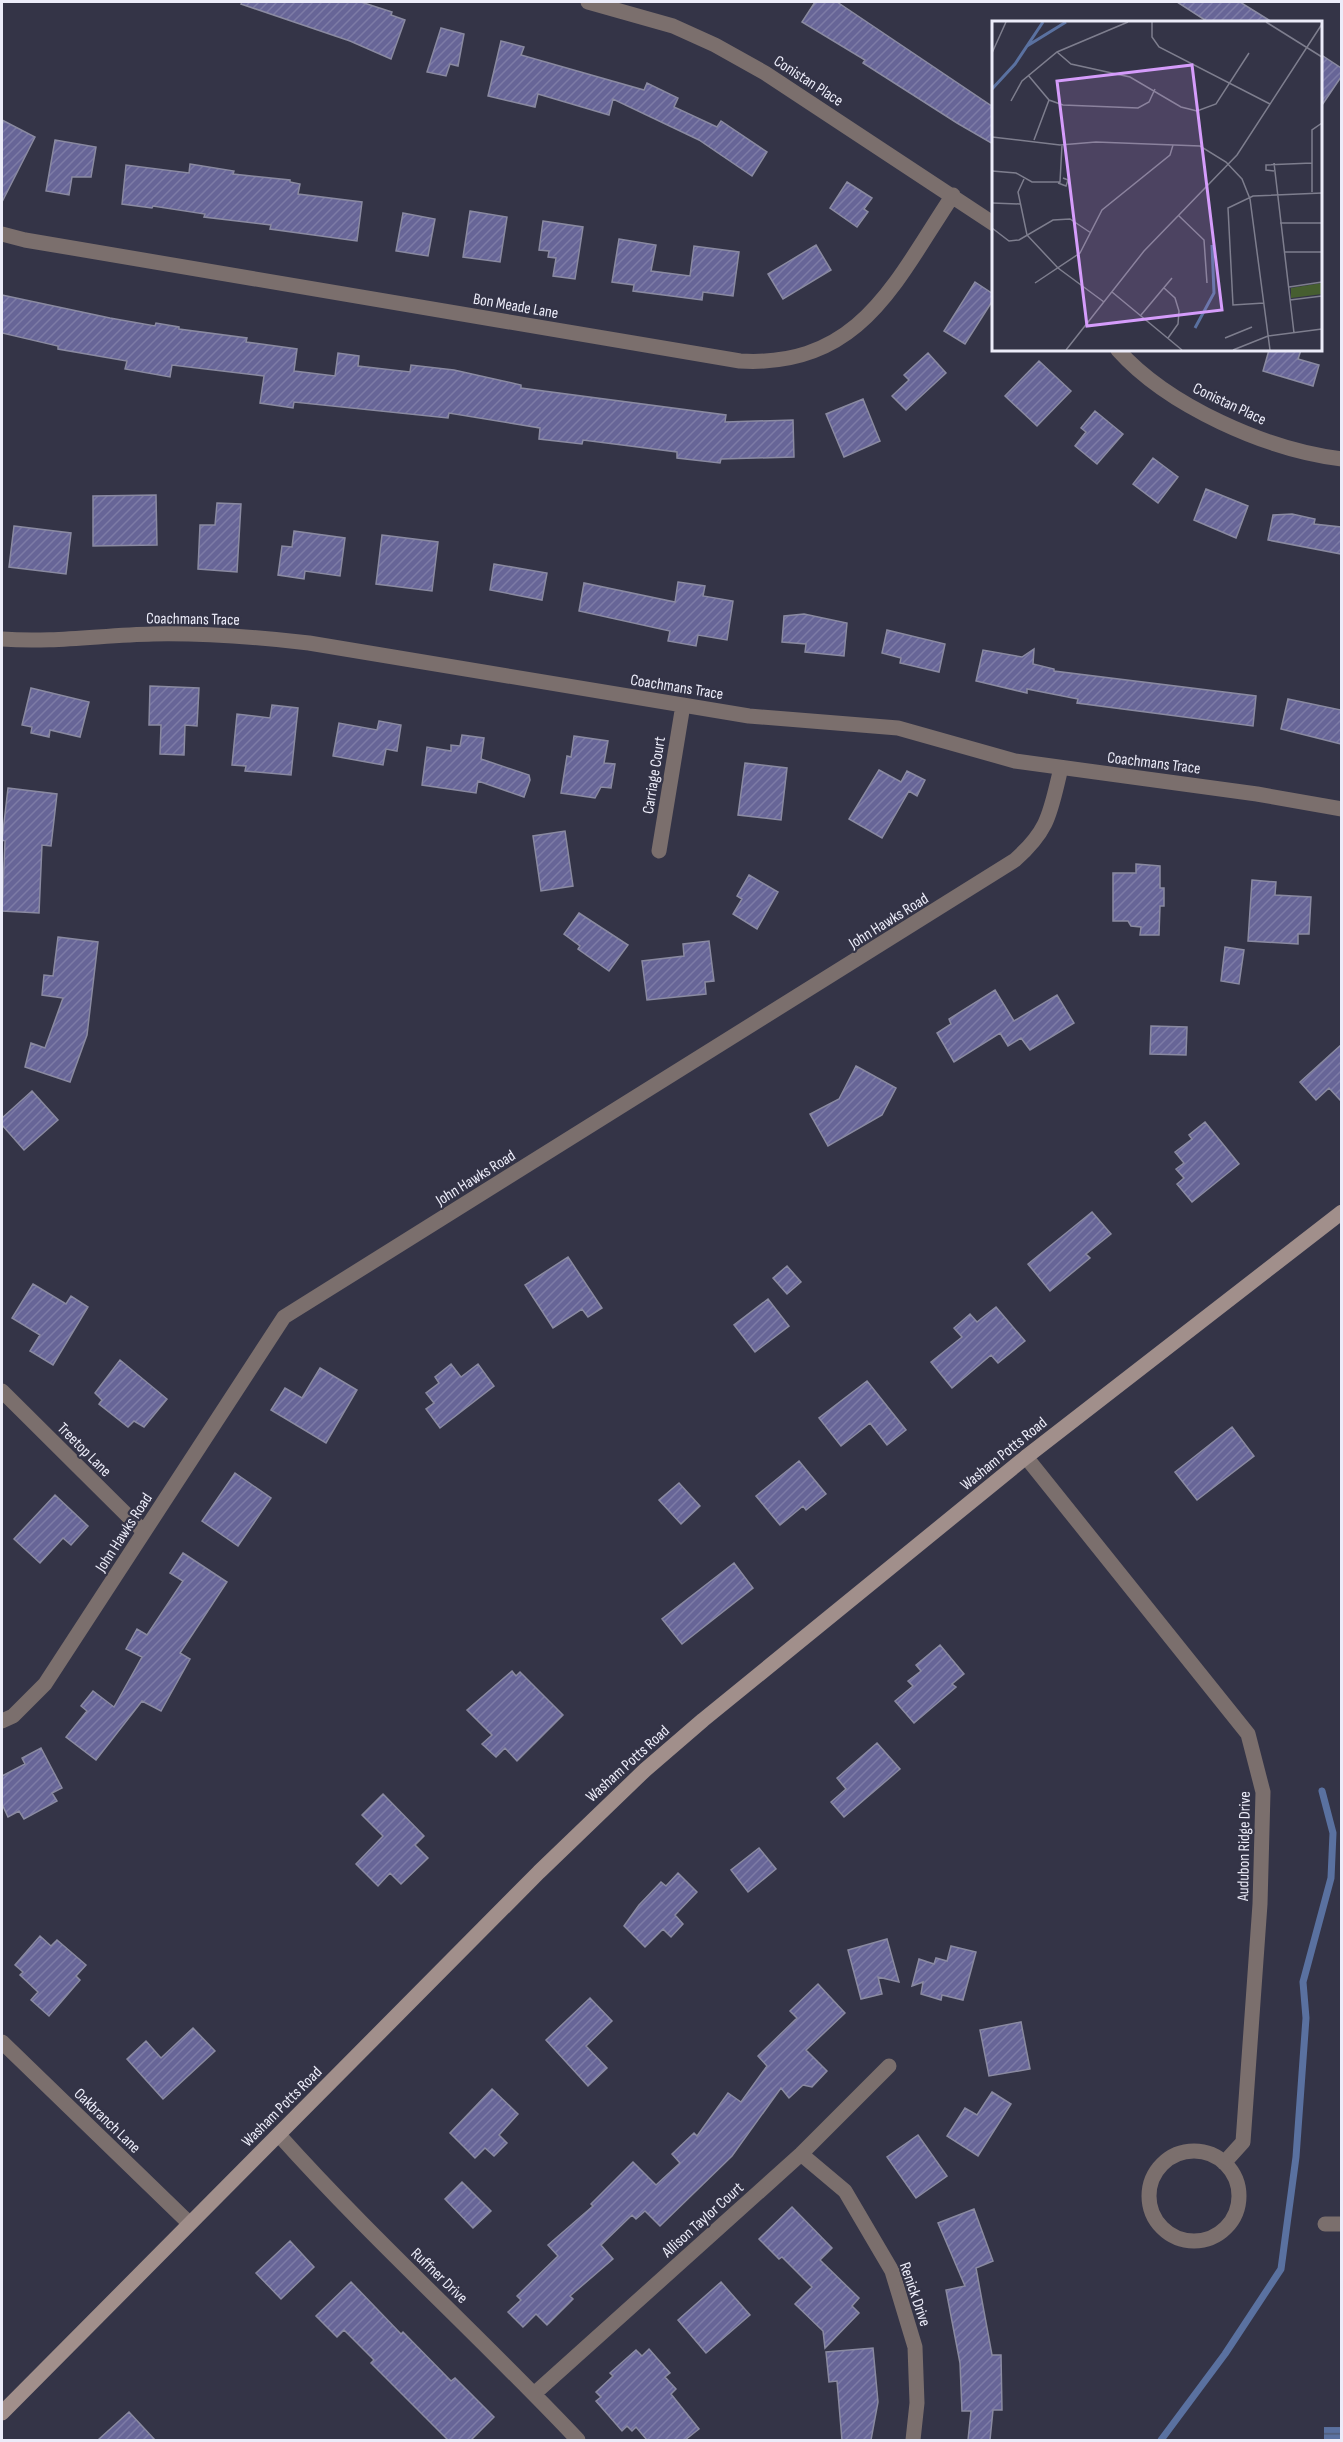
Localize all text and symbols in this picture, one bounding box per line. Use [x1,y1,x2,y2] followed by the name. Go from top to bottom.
[992,21,1322,351] inset map
[770,52,846,111] street label: Conistan Place
[472,290,560,323] street label: Bon Meade Lane
[1190,379,1269,430] street label: Conistan Place
[146,609,240,630] street label: Coachmans Trace
[629,671,725,704] street label: Coachmans Trace
[639,735,670,815] street label: Carriage Court
[1106,748,1202,779] street label: Coachmans Trace
[845,889,932,954] street label: John Hawks Road
[432,1146,519,1211] street label: John Hawks Road
[957,1414,1051,1495] street label: Washam Potts Road
[53,1419,115,1481] street label: Treetop Lane
[91,1490,157,1577] street label: John Hawks Road
[582,1722,674,1807] street label: Washam Potts Road
[1234,1791,1255,1902] street label: Audubon Ridge Drive
[238,2063,326,2151] street label: Washam Potts Road
[70,2085,144,2157] street label: Oakbranch Lane
[658,2178,748,2262] street label: Allison Taylor Court
[407,2244,471,2308] street label: Ruffner Drive
[895,2260,934,2329] street label: Renick Drive

